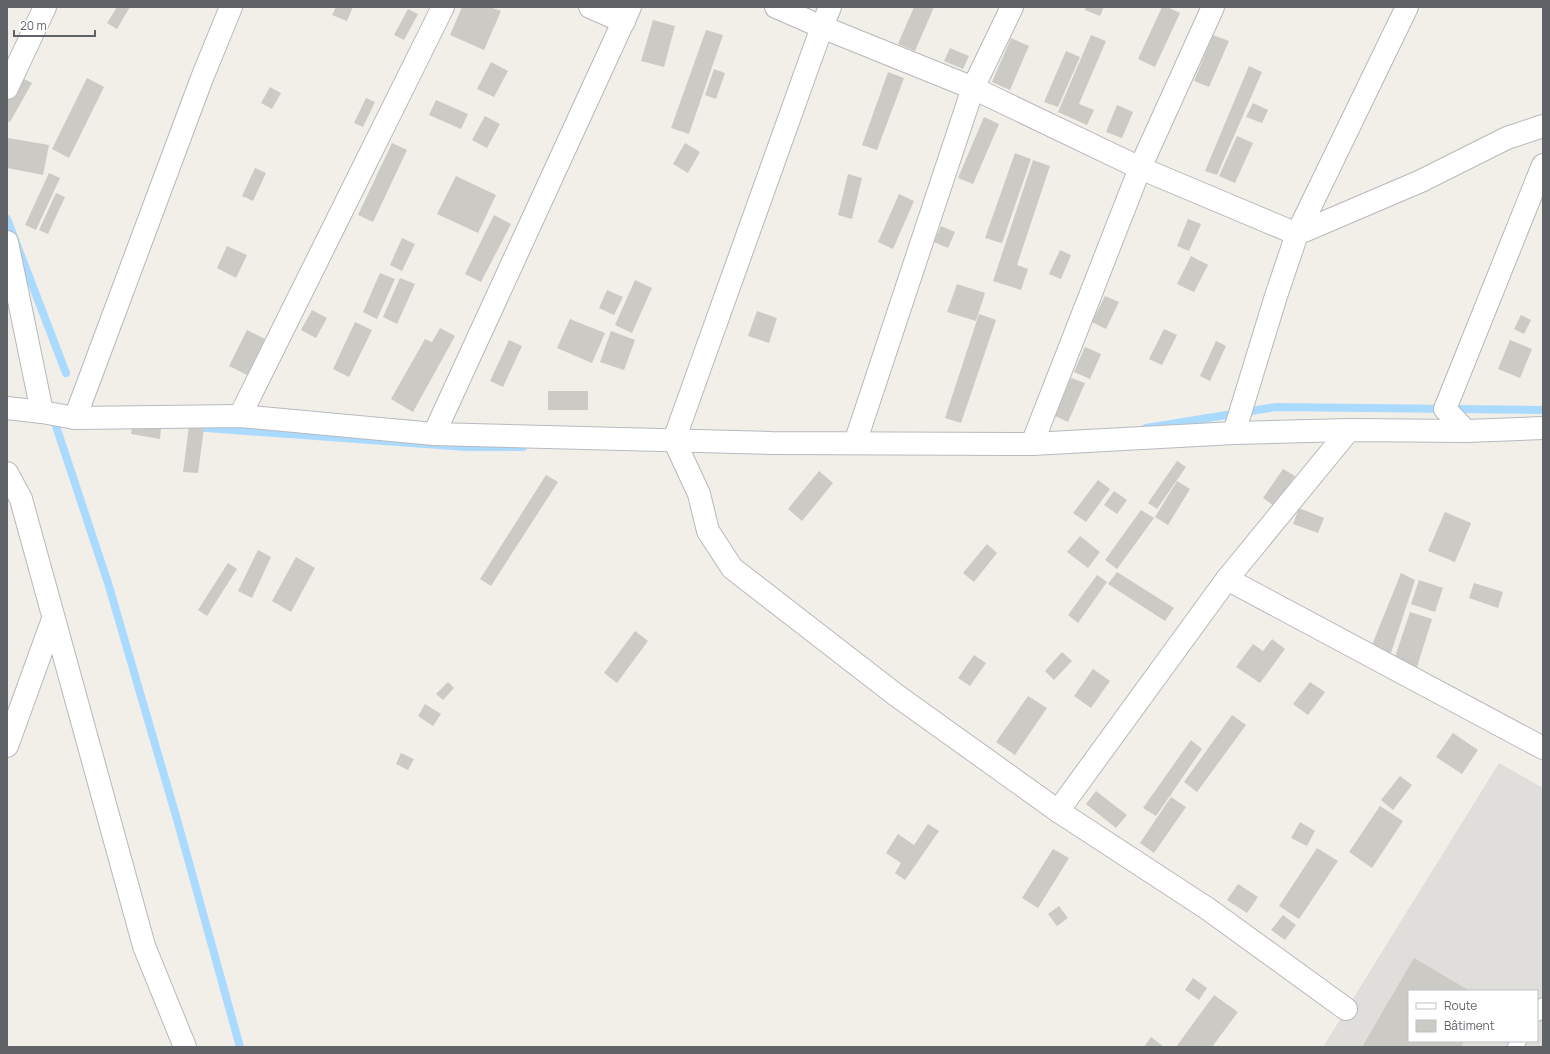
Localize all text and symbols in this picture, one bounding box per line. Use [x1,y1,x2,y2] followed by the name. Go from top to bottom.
[14,12,95,38] scale bar
[20,17,47,34] text: 20 m
[1408,990,1538,1042] legend
[1444,997,1477,1014] text: Route
[1444,1017,1495,1034] text: Bâtiment

